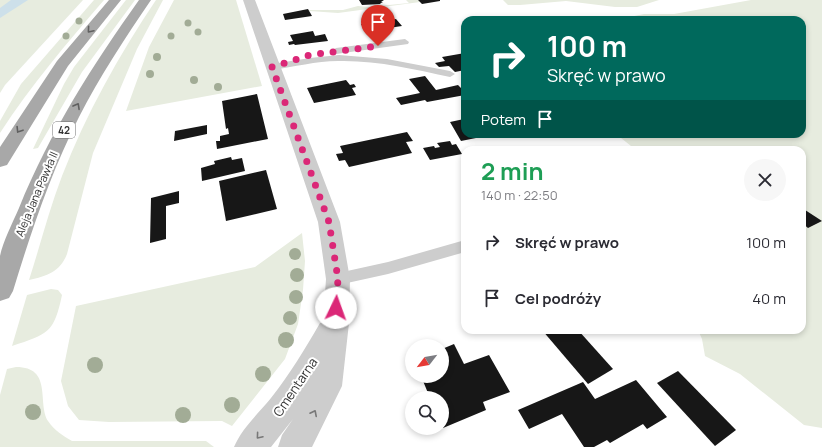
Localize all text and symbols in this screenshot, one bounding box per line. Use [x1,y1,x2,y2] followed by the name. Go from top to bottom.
[361,5,395,46] pin
[367,11,389,33] icon: arrive
[88,25,95,33] one-way arrow
[547,27,627,65] text: 100 m
[481,32,533,84] icon: right
[547,63,666,87] text: Skręć w prawo
[72,103,79,110] one-way arrow
[534,108,556,130] icon: arrive
[481,109,526,130] text: Potem
[53,122,75,138] road number: 42
[17,126,24,133] one-way arrow
[11,149,61,239] street label: Aleja Jana Pawła II
[481,154,543,187] text: 2 min
[744,159,786,201] button: close
[481,186,558,204] text: 140 m · 22:50
[481,231,503,253] icon: right
[515,232,619,253] text: Skręć w prawo
[746,232,786,253] text: 100 m
[315,287,357,329] position arrow
[481,287,503,309] icon: arrive
[515,288,601,309] text: Cel podróży
[752,288,786,309] text: 40 m
[405,339,449,383] north arrow
[405,339,449,435] map controls
[269,354,321,420] street label: Cmentarna
[405,391,449,435] button: search
[309,410,317,418] one-way arrow
[257,431,264,438] one-way arrow

